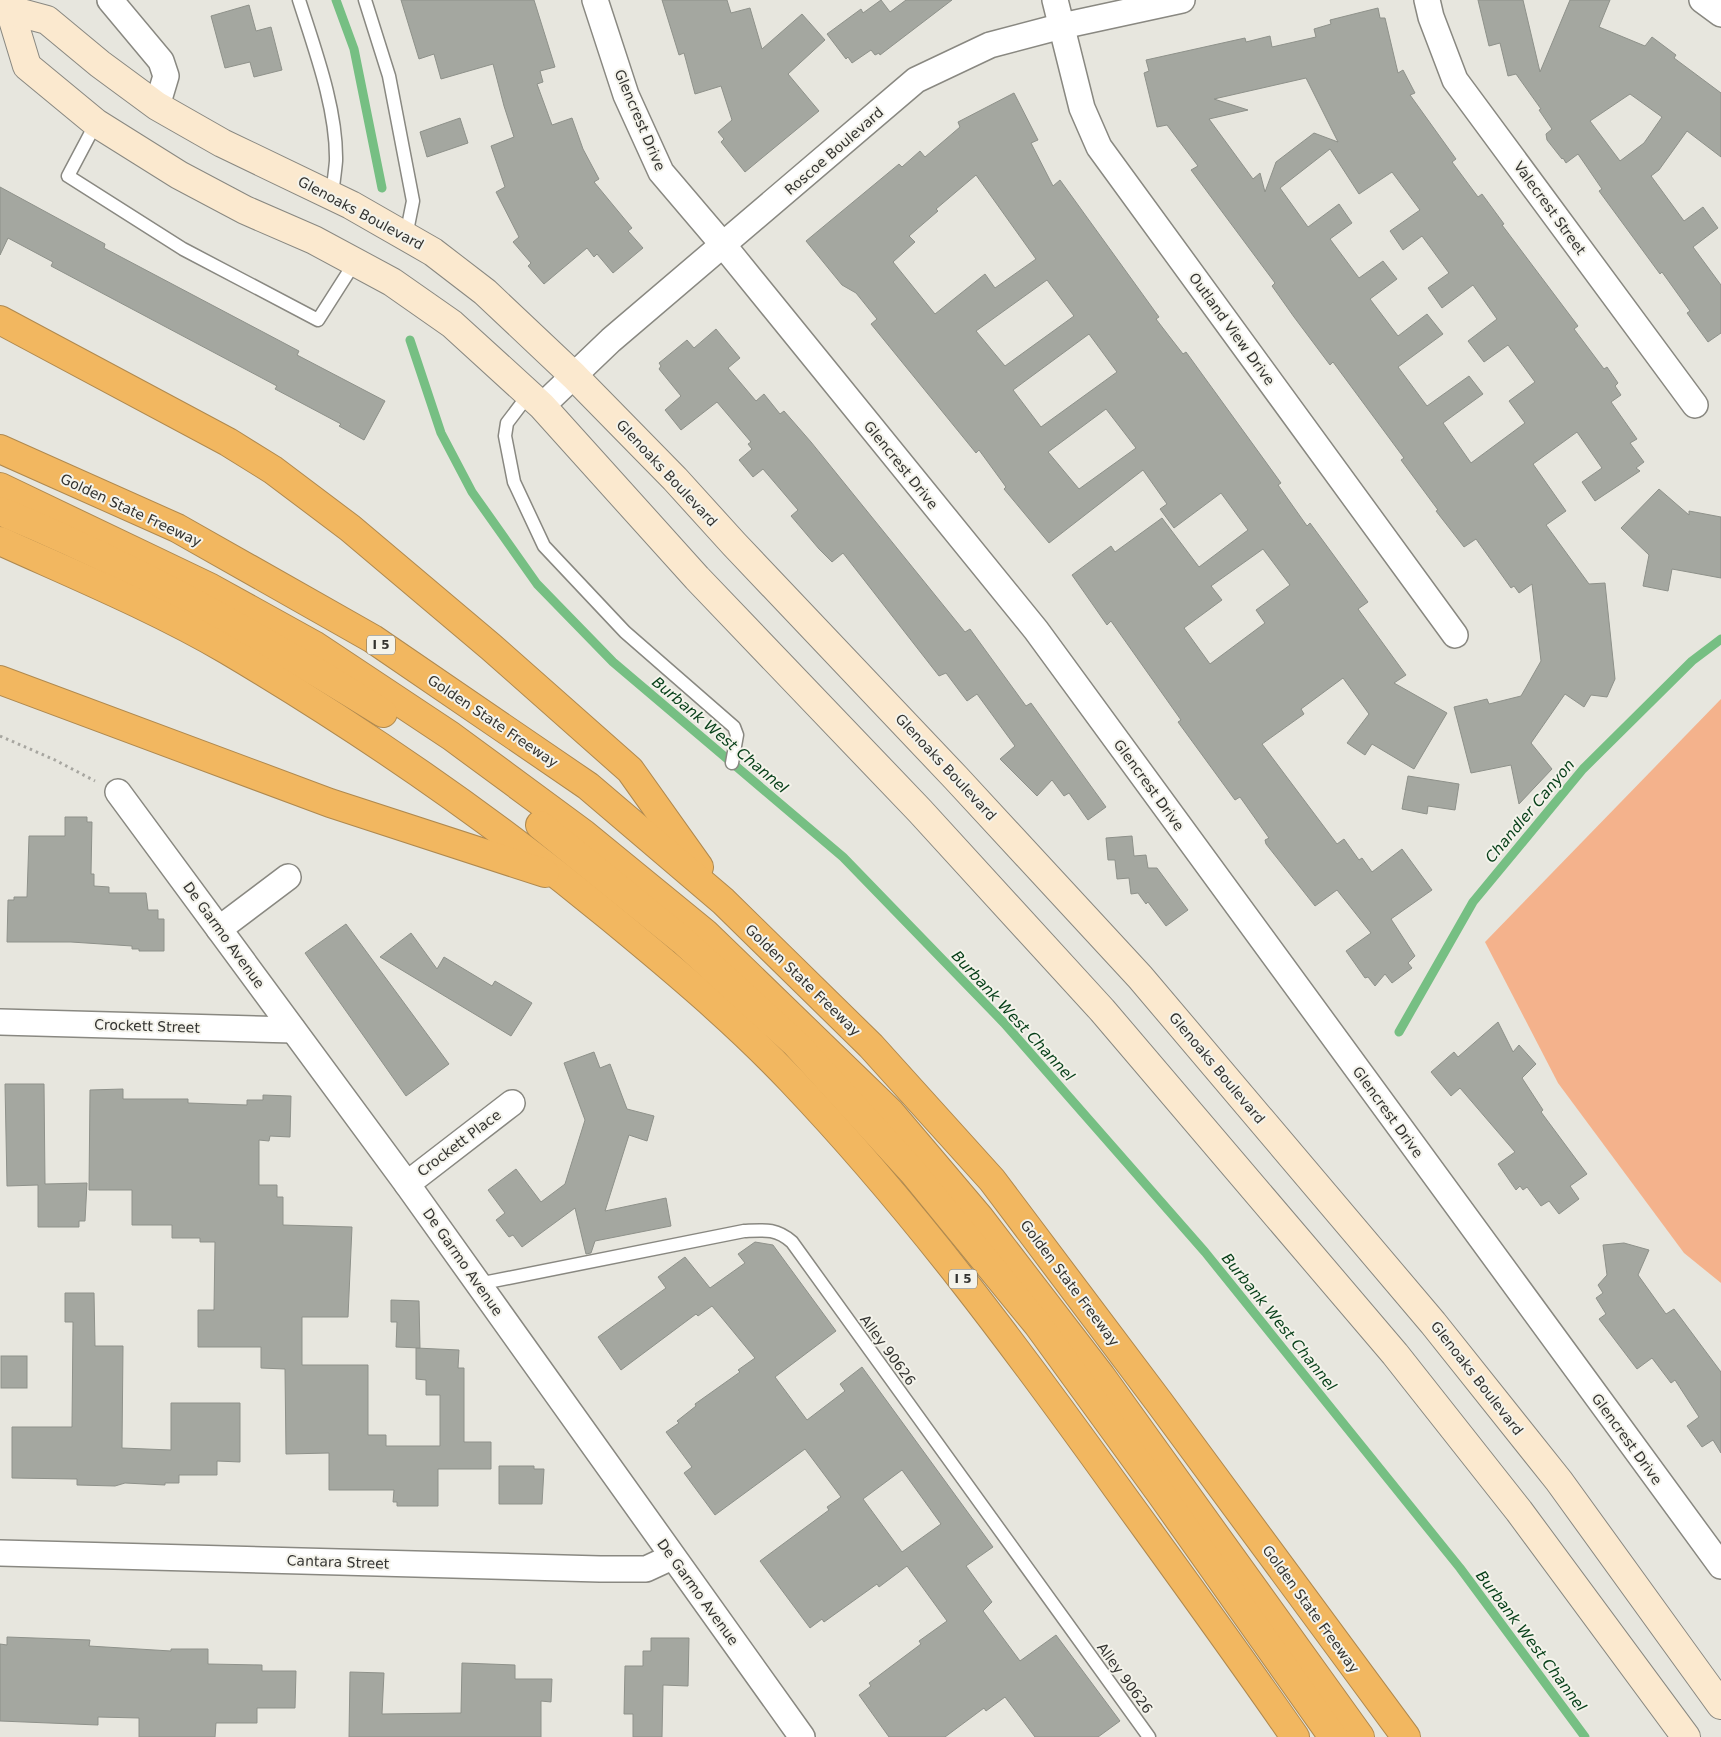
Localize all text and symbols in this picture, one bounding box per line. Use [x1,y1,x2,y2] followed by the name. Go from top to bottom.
[611,67,669,173] street label: Glencrest Drive
[782,104,886,198] street label: Roscoe Boulevard
[1511,158,1589,258] street label: Valecrest Street
[295,173,427,253] street label: Glenoaks Boulevard
[1186,270,1278,388] street label: Outland View Drive
[613,416,721,530] street label: Glenoaks Boulevard
[861,418,941,512] street label: Glencrest Drive
[58,470,204,550] street label: Golden State Freeway
[367,636,395,654] road number: I 5
[425,671,561,771] street label: Golden State Freeway
[648,673,792,798] water label: Burbank West Channel
[892,710,1000,824] street label: Glenoaks Boulevard
[1111,736,1187,834] street label: Glencrest Drive
[1482,756,1578,866] water label: Chandler Canyon
[180,879,268,991] street label: De Garmo Avenue
[742,921,864,1039] street label: Golden State Freeway
[948,947,1079,1086] water label: Burbank West Channel
[1166,1009,1268,1127] street label: Glenoaks Boulevard
[94,1016,201,1036] street label: Crockett Street
[1350,1063,1426,1161] street label: Glencrest Drive
[414,1106,504,1180] street label: Crockett Place
[420,1205,506,1319] street label: De Garmo Avenue
[1017,1217,1123,1349] street label: Golden State Freeway
[1218,1250,1341,1395] water label: Burbank West Channel
[949,1270,977,1288] road number: I 5
[857,1312,919,1388] street label: Alley 90626
[1428,1318,1526,1438] street label: Glenoaks Boulevard
[1589,1390,1665,1488] street label: Glencrest Drive
[654,1536,742,1648] street label: De Garmo Avenue
[1259,1542,1363,1676] street label: Golden State Freeway
[286,1552,390,1572] street label: Cantara Street
[1472,1567,1590,1716] water label: Burbank West Channel
[1094,1640,1156,1716] street label: Alley 90626

